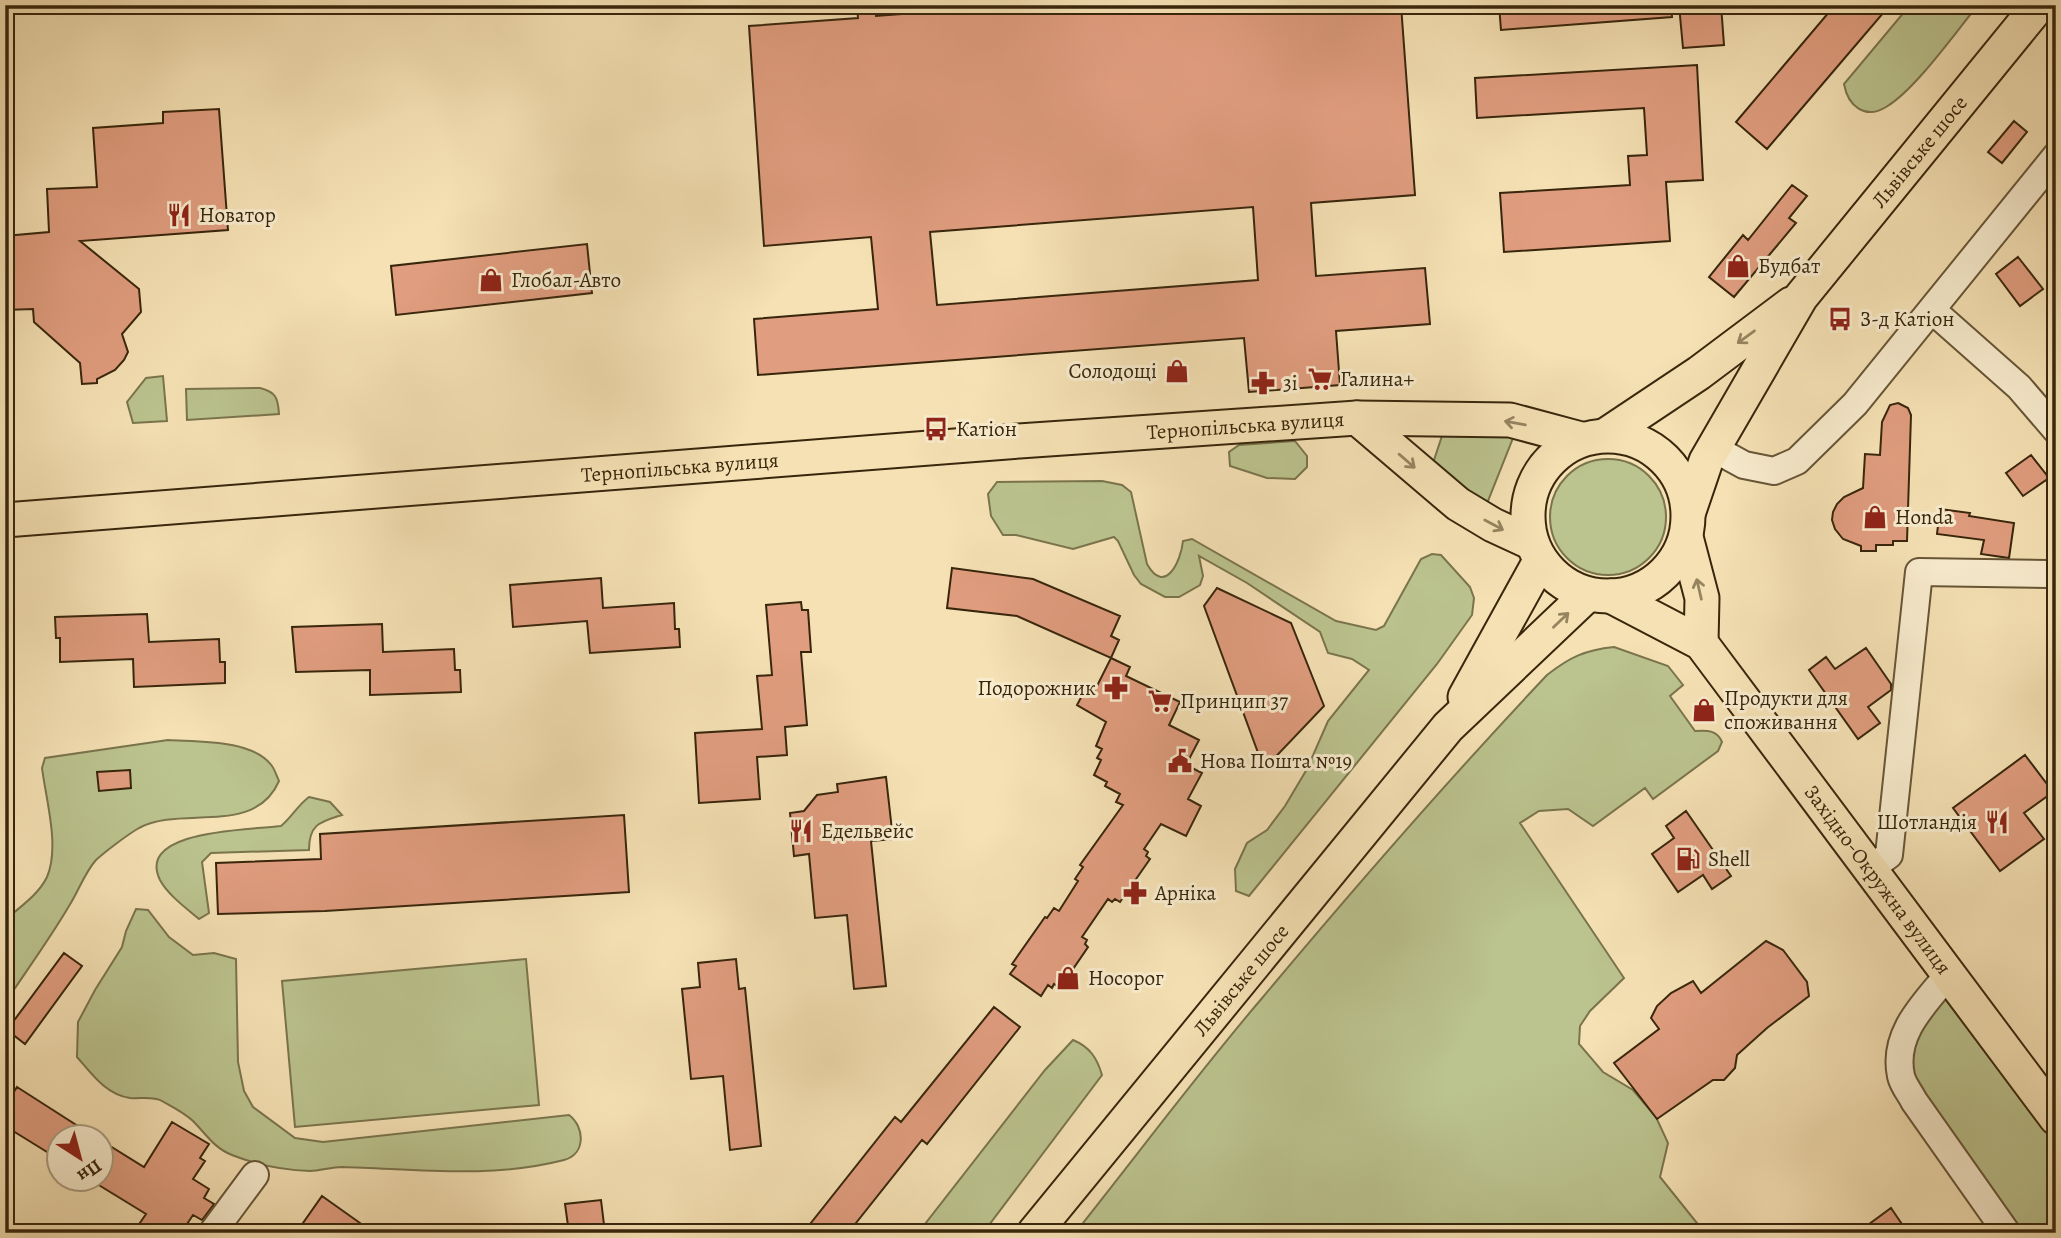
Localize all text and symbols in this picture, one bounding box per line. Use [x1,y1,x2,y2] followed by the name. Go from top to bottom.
[1865,89,1974,214] street label: Львівське шосе
[165,201,193,229] restaurant icon: Новатор
[199,201,276,229] place label: Новатор
[1724,252,1752,280] shop icon: Будбат
[1758,252,1820,280] place label: Будбат
[477,266,505,294] shop icon: Глобал-Авто
[511,266,621,294] place label: Глобал-Авто
[1826,305,1854,333] bus stop icon: З-д Катіон
[1860,305,1955,333] place label: З-д Катіон
[1737,330,1756,344] one-way arrow
[1068,357,1157,385] place label: Солодощі
[1163,357,1191,385] shop icon: Солодощі
[1306,365,1334,393] supermarket icon: Галина+
[1340,365,1414,393] place label: Галина+
[1249,369,1277,397] pharmacy icon: 3і
[1283,369,1298,397] place label: 3і
[1146,405,1345,446] street label: Тернопільська вулиця
[922,415,950,443] bus stop icon: Катіон
[956,415,1017,443] place label: Катіон
[1504,415,1527,429] one-way arrow
[580,446,780,489] street label: Тернопільська вулиця
[1398,453,1416,469] one-way arrow
[1861,503,1889,531] shop icon: Honda
[1895,503,1954,531] place label: Honda
[1483,519,1504,532] one-way arrow
[1692,578,1705,601] one-way arrow
[1552,611,1569,628] one-way arrow
[977,674,1096,702] place label: Подорожник
[1102,674,1130,702] pharmacy icon: Подорожник
[1724,684,1848,736] place label: Продукти для споживання
[1146,687,1174,715] supermarket icon: Принцип 37
[1180,687,1288,715] place label: Принцип 37
[1690,696,1718,724] shop icon: Продукти для споживання
[1166,747,1194,775] public building icon: Нова Пошта №19
[1200,747,1352,775] place label: Нова Пошта №19
[1798,779,1958,980] street label: Західно-Окружна вулиця
[1876,808,1977,836] place label: Шотландія
[1983,808,2011,836] restaurant icon: Шотландія
[787,817,815,845] restaurant icon: Едельвейс
[821,817,914,845] place label: Едельвейс
[1674,845,1702,873] fuel station icon: Shell
[1708,845,1750,873] place label: Shell
[1121,879,1149,907] pharmacy icon: Арніка
[1154,879,1217,907] place label: Арніка
[1187,918,1295,1042] street label: Львівське шосе
[1054,964,1082,992] shop icon: Носорог
[1088,964,1164,992] place label: Носорог
[46,1122,116,1192] north arrow
[72,1153,107,1189] text: Пн

